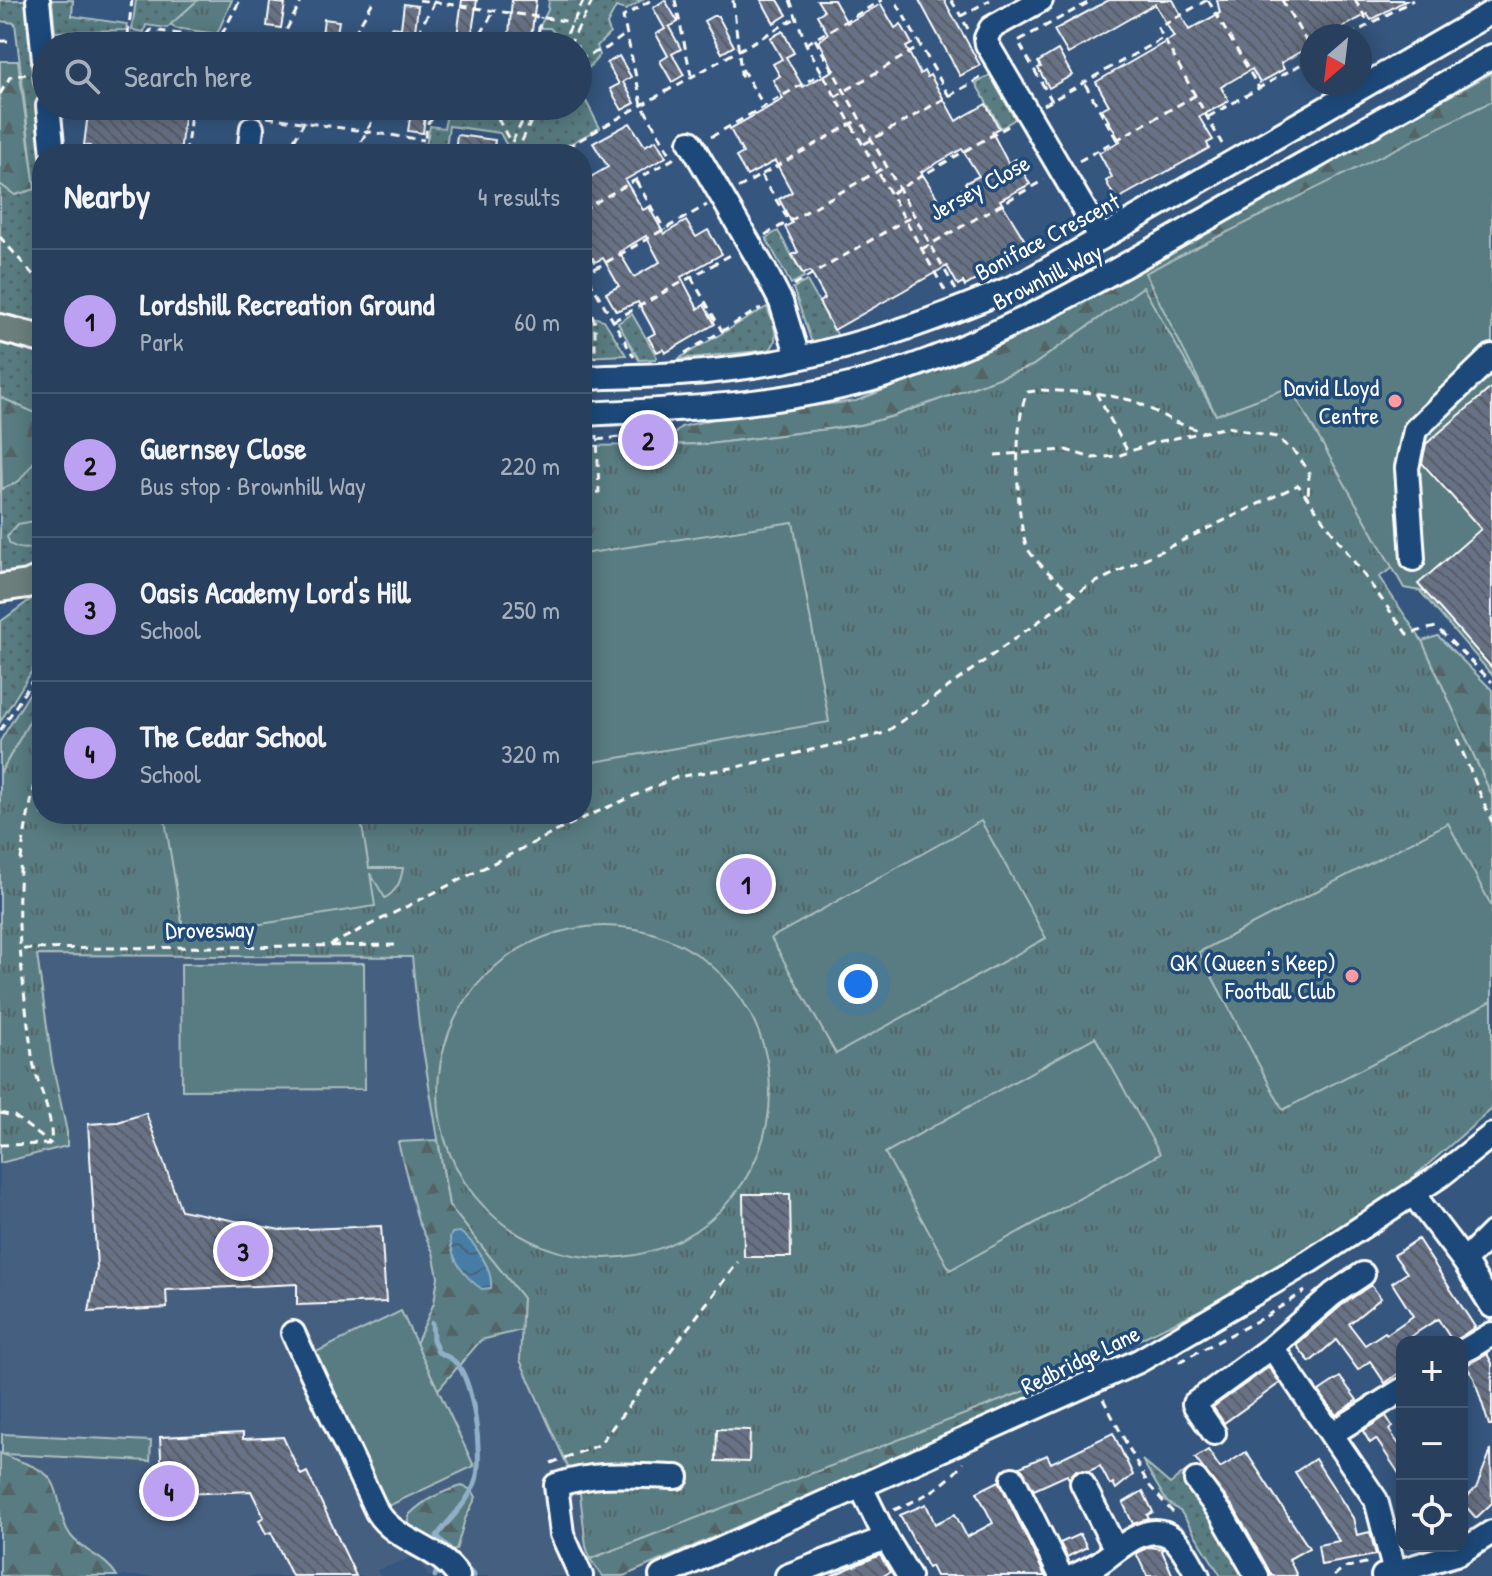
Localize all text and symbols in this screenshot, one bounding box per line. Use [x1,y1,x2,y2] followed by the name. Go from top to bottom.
[1300,24,1372,96] north arrow
[32,32,592,120] search box
[60,54,104,98] icon: search
[124,56,252,96] text: Search here
[923,146,1035,228] street label: Jersey Close
[64,173,150,219] text: Nearby
[478,179,560,214] text: 4 results
[969,184,1126,288] street label: Boniface Crescent
[987,235,1107,317] street label: Brownhill Way
[140,284,435,324] text: Lordshill Recreation Ground
[85,304,95,339] text: 1
[514,304,560,339] text: 60 m
[140,324,184,359] text: Park
[1284,371,1379,431] place label: David Lloyd Centre
[1386,392,1404,410] marker: David Lloyd Centre
[622,410,674,470] pin: 2
[140,428,307,468] text: Guernsey Close
[84,448,96,483] text: 2
[500,448,560,483] text: 220 m
[140,468,366,503] text: Bus stop · Brownhill Way
[140,572,410,612] text: Oasis Academy Lord's Hill
[84,592,96,627] text: 3
[502,592,560,627] text: 250 m
[140,612,201,647] text: School
[140,716,326,756] text: The Cedar School
[85,736,95,771] text: 4
[501,736,560,771] text: 320 m
[140,756,201,791] text: School
[720,854,772,914] pin: 1
[165,912,255,946] street label: Drovesway
[1170,946,1336,1006] place label: QK (Queen's Keep) Football Club
[838,964,878,1004] your location
[1343,967,1361,985] marker: QK (Queen's Keep) Football Club
[217,1221,269,1281] pin: 3
[1015,1316,1145,1401] street label: Redbridge Lane
[1396,1336,1468,1552] map controls
[1396,1336,1468,1408] button: +
[1396,1408,1468,1480] button: −
[143,1461,195,1521] pin: 4
[1396,1480,1468,1552] button: locate

